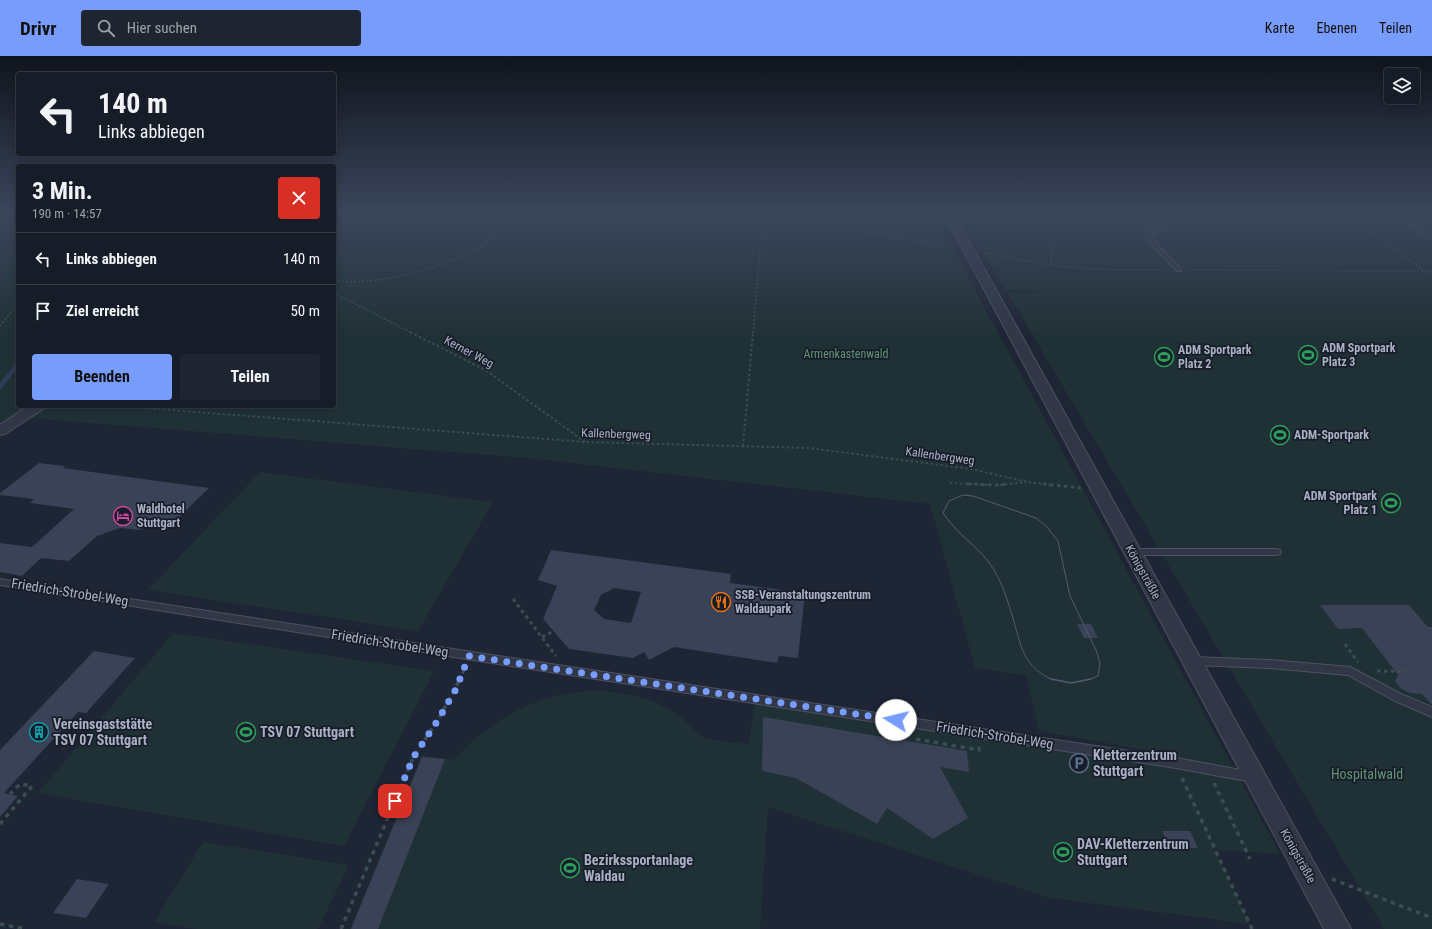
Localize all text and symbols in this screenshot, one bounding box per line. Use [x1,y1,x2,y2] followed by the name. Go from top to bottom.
[81,10,361,46] search box
[20,17,57,40] text: Drivr
[95,17,117,39] icon: search
[127,19,197,37] text: Hier suchen
[1265,20,1294,36] text: Karte
[1316,20,1357,36] text: Ebenen
[1379,20,1412,36] text: Teilen
[1384,68,1420,104] map controls
[1384,68,1420,104] button: layers
[98,87,168,120] text: 140 m
[32,88,84,140] icon: left
[98,121,205,142] text: Links abbiegen
[32,177,93,205] text: 3 Min.
[278,177,320,219] button: close
[32,206,102,221] text: 190 m · 14:57
[32,248,54,270] icon: left
[66,250,157,268] text: Links abbiegen
[283,250,320,268] text: 140 m
[32,300,54,322] icon: arrive
[66,302,139,320] text: Ziel erreicht
[290,302,320,320] text: 50 m
[442,333,496,371] street label: Kerner Weg
[1322,341,1396,369] place label: ADM Sportpark Platz 3
[1178,343,1252,371] place label: ADM Sportpark Platz 2
[1297,344,1319,366] sports icon: ADM Sportpark Platz 3
[1153,346,1175,368] sports icon: ADM Sportpark Platz 2
[804,347,889,361] park label: Armenkastenwald
[32,354,172,400] button: Beenden
[180,354,320,400] button: Teilen
[1269,424,1291,446] sports icon: ADM-Sportpark
[581,426,651,442] street label: Kallenbergweg
[1294,428,1369,442] place label: ADM-Sportpark
[905,444,976,468] street label: Kallenbergweg
[1304,489,1377,517] place label: ADM Sportpark Platz 1
[1380,492,1402,514] sports icon: ADM Sportpark Platz 1
[137,502,185,530] place label: Waldhotel Stuttgart
[112,505,134,527] hotel icon: Waldhotel Stuttgart
[1122,542,1164,602] street label: Königsträßle
[10,575,130,609] street label: Friedrich-Strobel-Weg
[735,588,871,616] place label: SSB-Veranstaltungszentrum Waldaupark
[710,591,732,613] restaurant icon: SSB-Veranstaltungszentrum Waldaupark
[330,626,450,660] street label: Friedrich-Strobel-Weg
[875,699,917,741] position arrow
[53,716,153,748] place label: Vereinsgaststätte TSV 07 Stuttgart
[935,718,1055,752] street label: Friedrich-Strobel-Weg
[28,721,50,743] building icon: Vereinsgaststätte TSV 07 Stuttgart
[235,721,257,743] sports icon: TSV 07 Stuttgart
[260,724,354,740] place label: TSV 07 Stuttgart
[1093,747,1177,779] place label: Kletterzentrum Stuttgart
[1068,752,1090,774] parking icon: Kletterzentrum Stuttgart
[1331,766,1403,782] park label: Hospitalwald
[378,784,412,818] pin
[384,790,406,812] icon: arrive
[1277,826,1319,886] street label: Königsträßle
[1077,836,1189,868] place label: DAV-Kletterzentrum Stuttgart
[1052,841,1074,863] sports icon: DAV-Kletterzentrum Stuttgart
[584,852,693,884] place label: Bezirkssportanlage Waldau
[559,857,581,879] sports icon: Bezirkssportanlage Waldau

